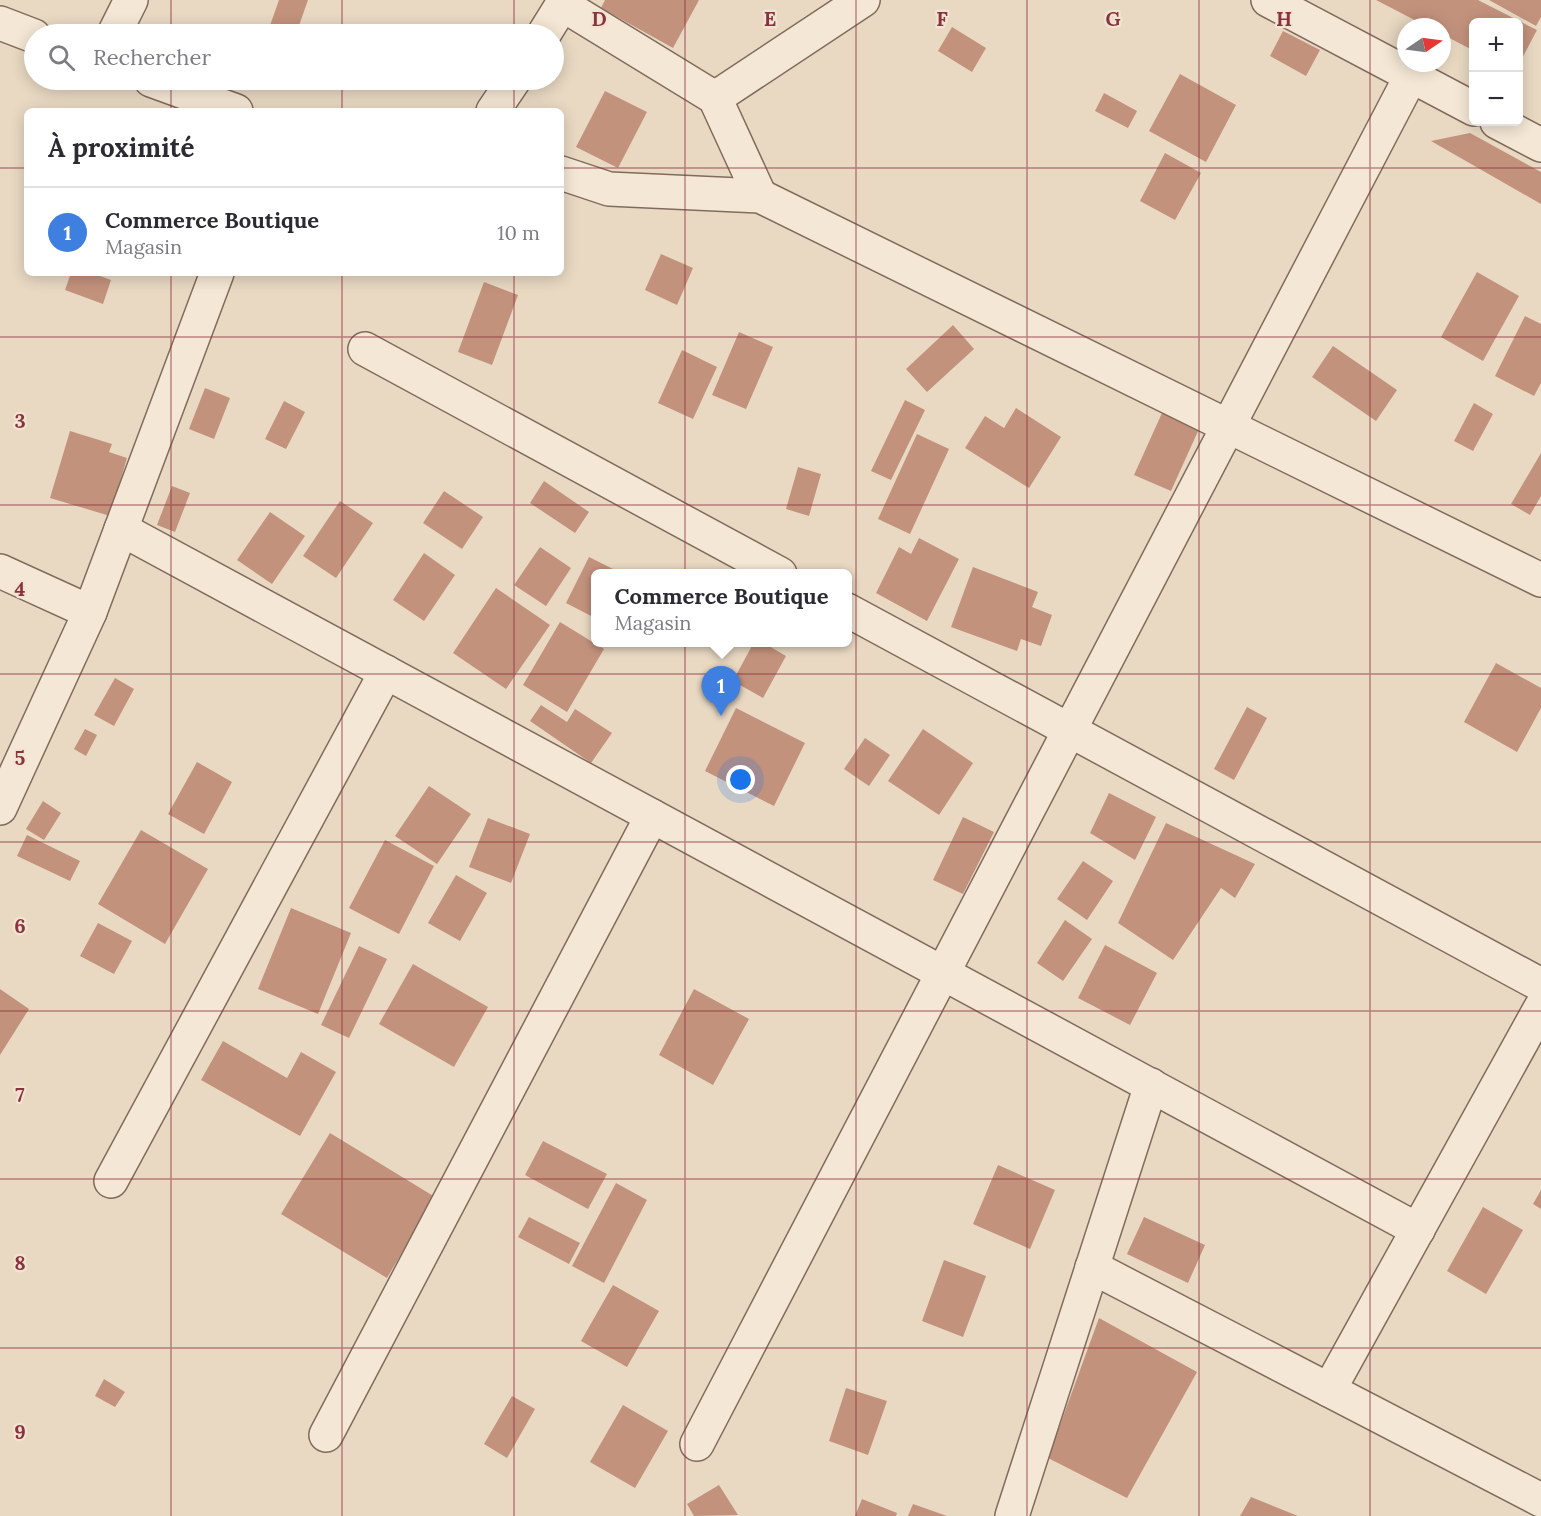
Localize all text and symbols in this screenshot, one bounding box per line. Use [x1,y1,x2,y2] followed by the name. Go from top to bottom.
[591,6,607,31] text: D
[764,6,776,31] text: E
[936,6,948,31] text: F
[1105,6,1121,31] text: G
[1276,6,1292,31] text: H
[1397,18,1451,72] north arrow
[1469,18,1523,126] map controls
[1469,18,1523,72] button: +
[24,24,564,90] search box
[45,41,78,74] icon: search
[93,43,211,71] text: Rechercher
[1469,72,1523,126] button: −
[48,131,194,164] text: À proximité
[105,206,319,234] text: Commerce Boutique
[63,220,72,245] text: 1
[497,220,540,245] text: 10 m
[105,234,182,259] text: Magasin
[14,408,26,433] text: 3
[591,569,852,647] popup
[15,576,26,601] text: 4
[614,582,829,610] text: Commerce Boutique
[614,610,692,635] text: Magasin
[702,666,740,716] pin: 1
[15,745,26,770] text: 5
[726,765,755,794] your location
[14,913,26,938] text: 6
[15,1082,25,1107] text: 7
[14,1250,26,1275] text: 8
[14,1419,26,1444] text: 9

